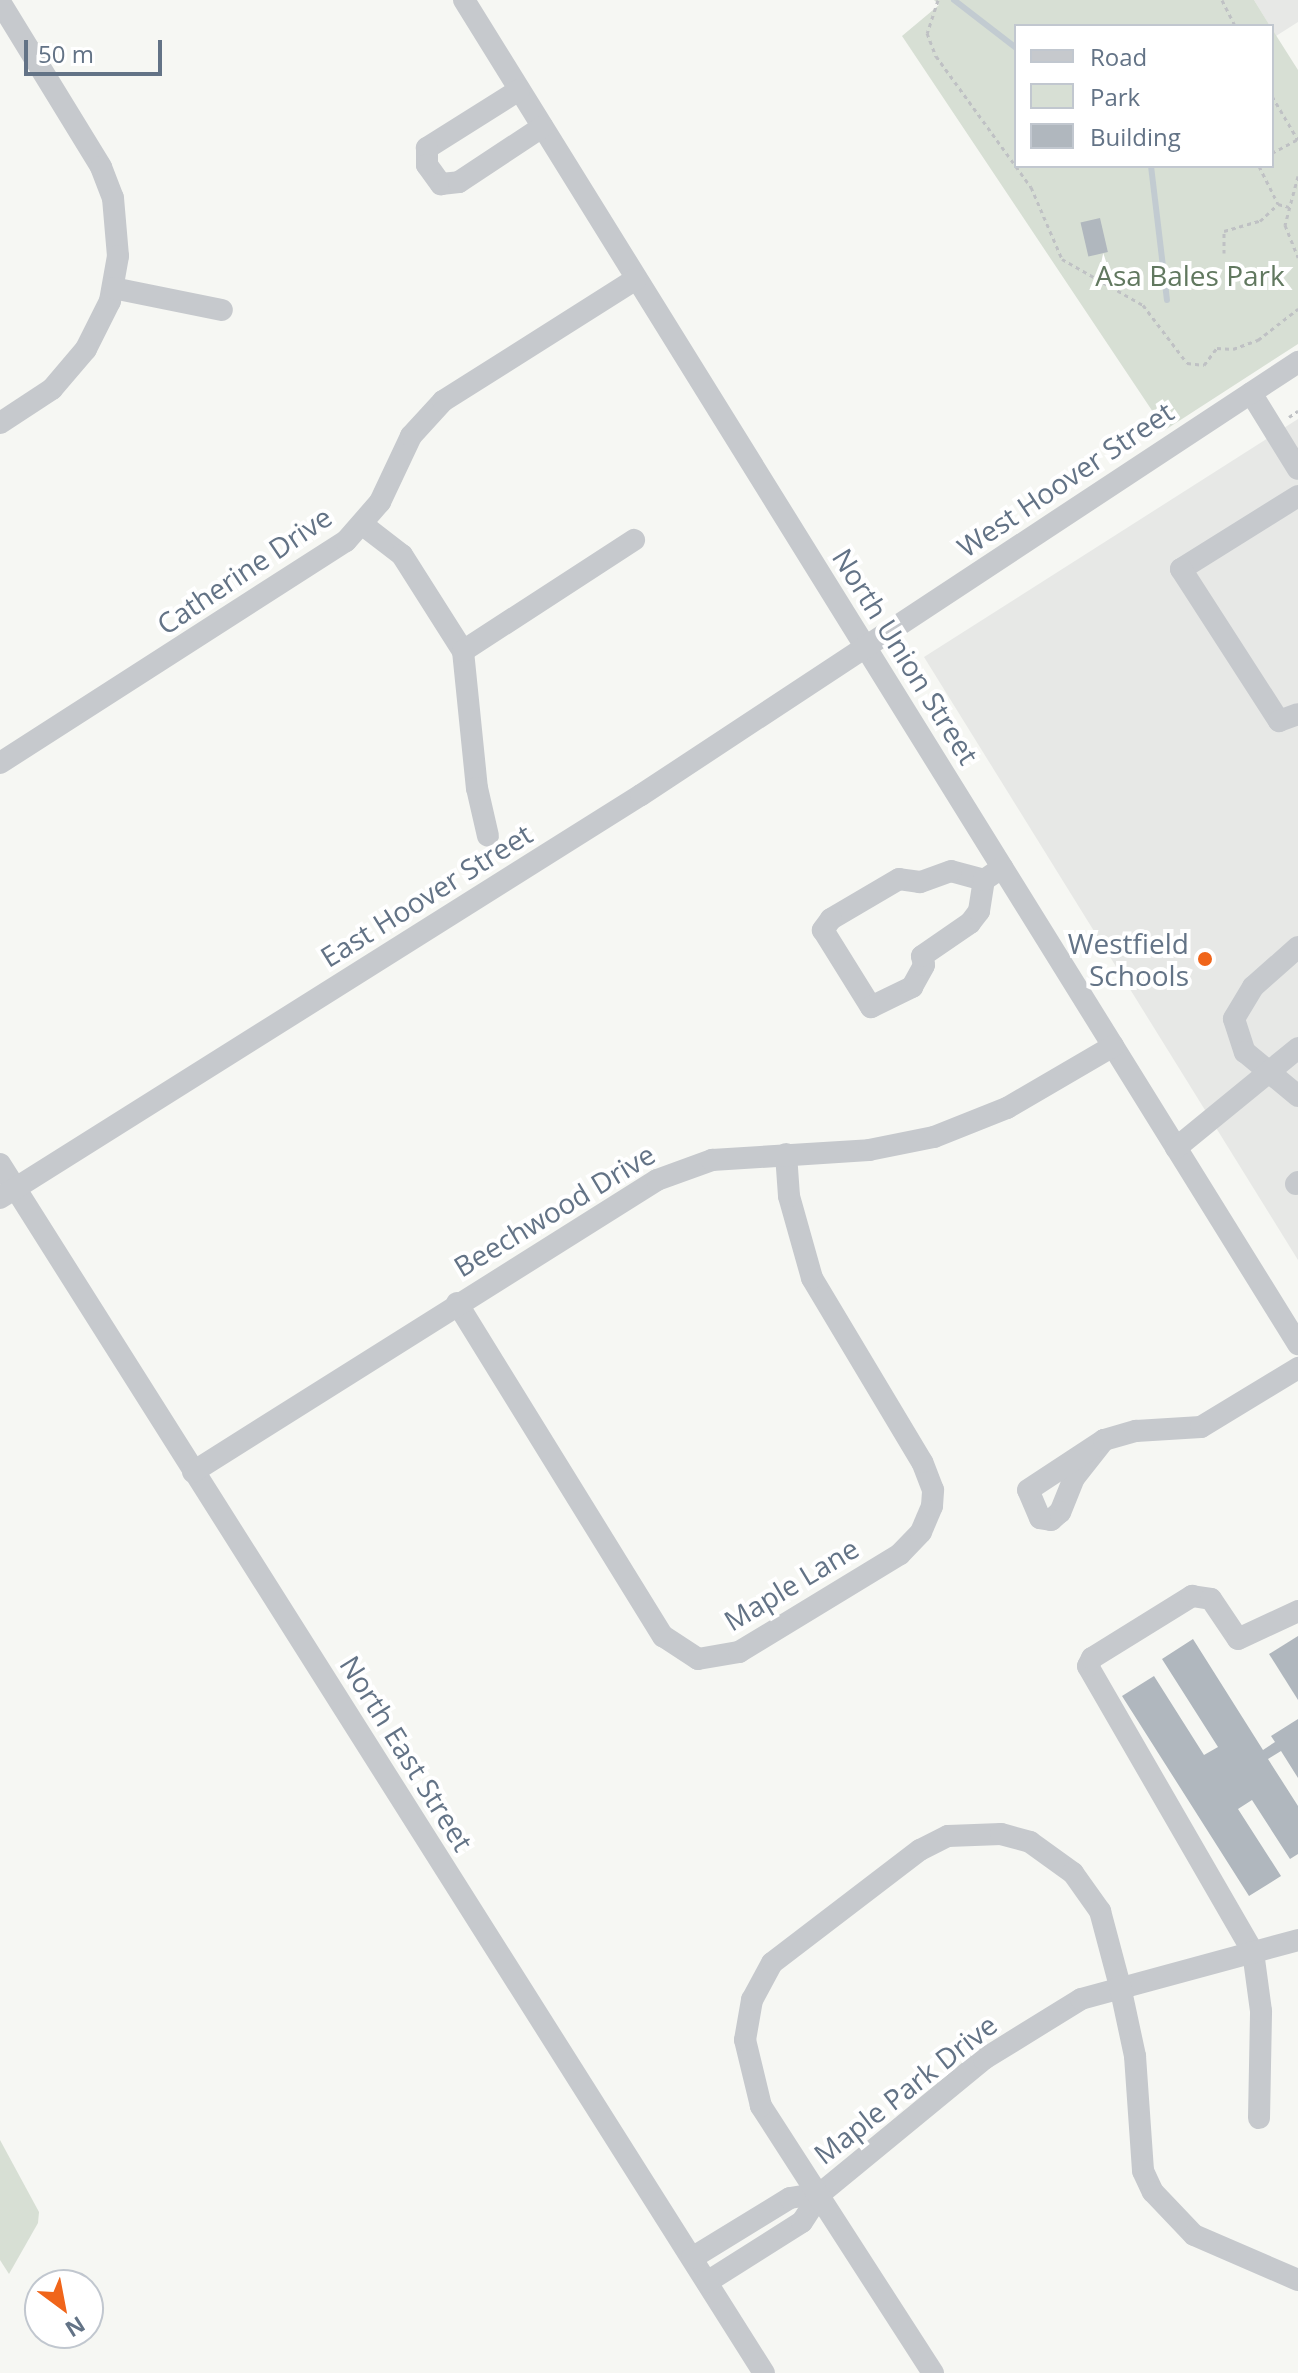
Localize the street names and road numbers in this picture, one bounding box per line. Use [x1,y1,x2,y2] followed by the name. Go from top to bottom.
[951,394,1179,564] street label: West Hoover Street
[150,499,338,641] street label: Catherine Drive
[826,542,986,770] street label: North Union Street
[314,816,538,974] street label: East Hoover Street
[447,1137,661,1283] street label: Beechwood Drive
[718,1531,864,1637] street label: Maple Lane
[333,1649,481,1857] street label: North East Street
[807,2007,1003,2171] street label: Maple Park Drive

